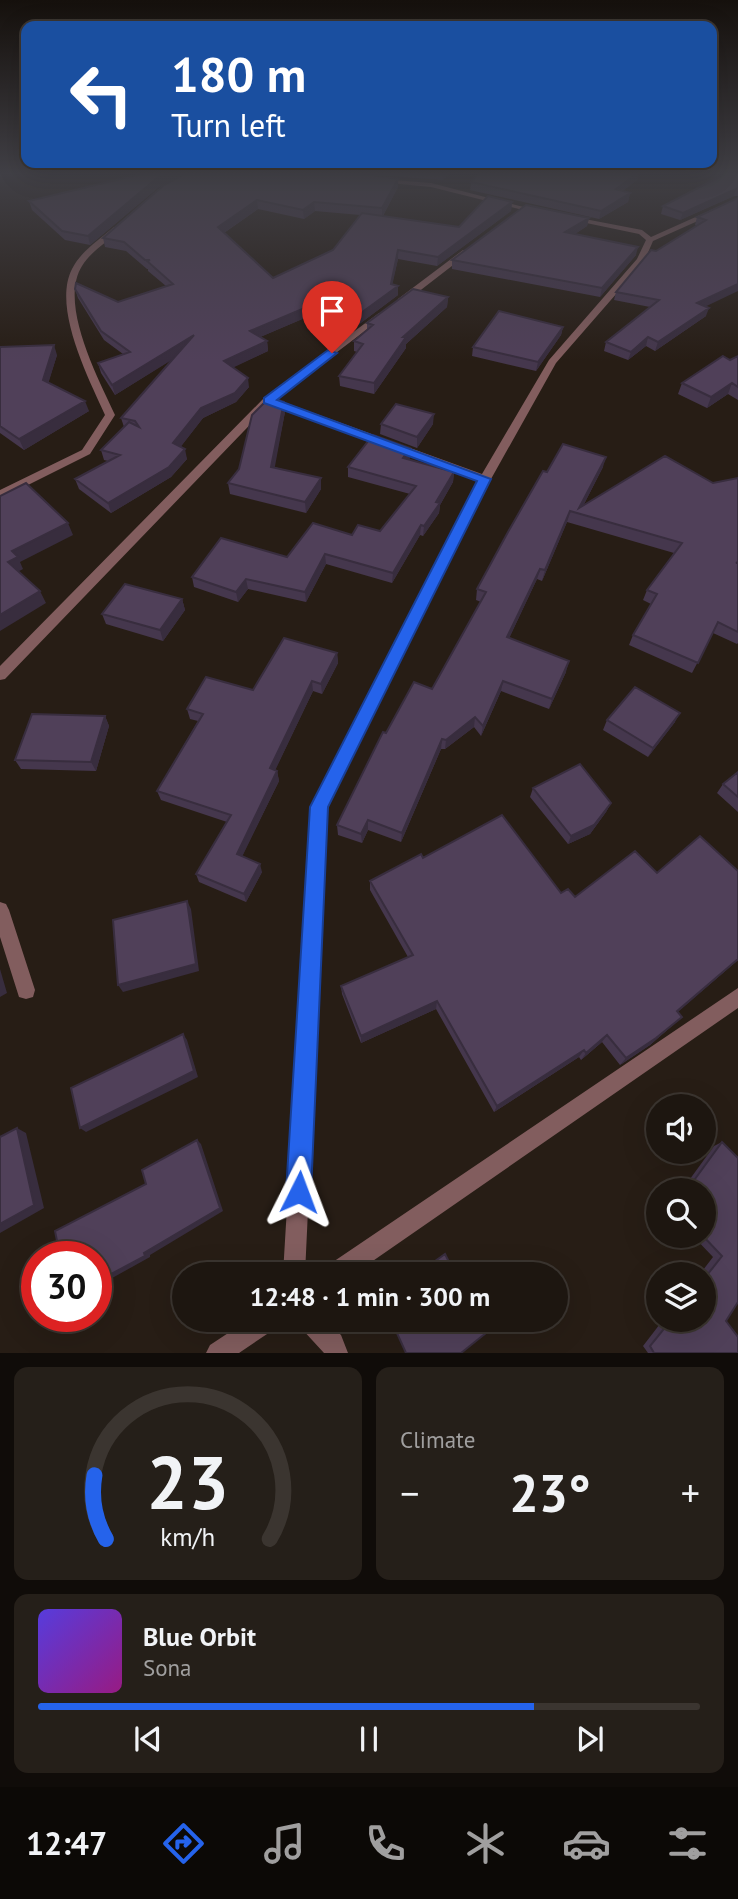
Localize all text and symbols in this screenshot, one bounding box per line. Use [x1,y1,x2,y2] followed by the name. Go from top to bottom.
[171,42,306,106] text: 180 m
[56,49,147,140] icon: left
[171,104,286,146] text: Turn left
[302,281,362,353] pin
[313,292,351,330] icon: arrive
[646,1094,716,1332] map controls
[646,1094,716,1164] button: sound
[262,1155,336,1229] position arrow
[646,1178,716,1248] button: search
[21,1241,112,1332] speed limit sign: 30
[646,1262,716,1332] button: layers
[250,1280,490,1313] text: 12:48 · 1 min · 300 m
[400,1425,475,1454] text: Climate
[147,1436,229,1530] text: 23
[509,1459,591,1526] text: 23°
[400,1468,419,1517] text: −
[681,1468,700,1517] text: +
[161,1521,215,1553] text: km/h
[143,1620,256,1653] text: Blue Orbit
[143,1653,192,1682] text: Sona
[129,1720,167,1758] icon: previous
[350,1720,388,1758] icon: pause
[571,1720,609,1758] icon: next
[159,1819,208,1868] icon: directions
[260,1819,309,1868] icon: music
[361,1819,410,1868] icon: phone
[461,1819,510,1868] icon: climate
[562,1819,611,1868] icon: car
[663,1819,712,1868] icon: filters
[26,1822,107,1864] text: 12:47

